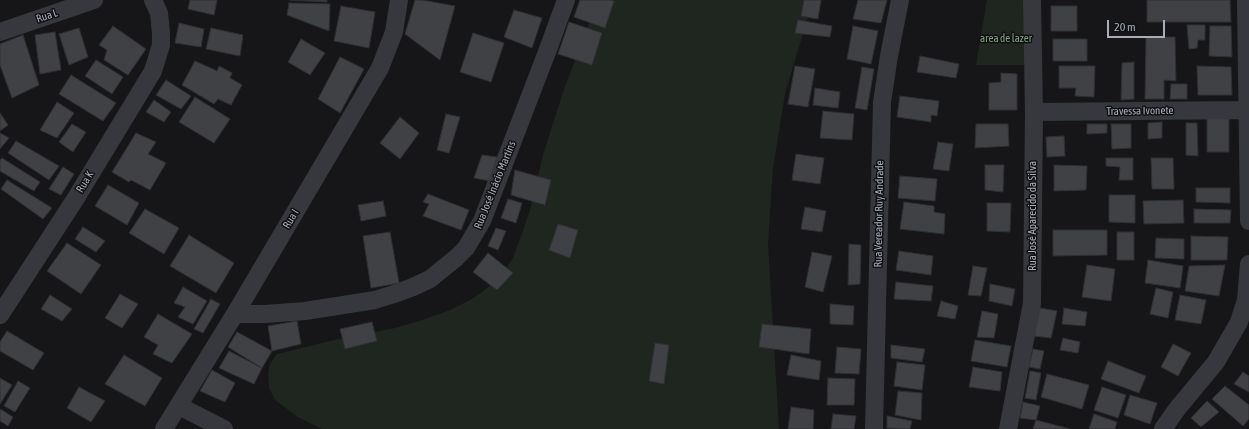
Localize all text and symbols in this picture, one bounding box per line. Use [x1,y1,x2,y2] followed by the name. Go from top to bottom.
[35,6,59,26] street label: Rua L
[1109,12,1167,38] scale bar
[1114,20,1136,34] text: 20 m
[980,32,1032,46] park label: area de lazer
[1106,104,1174,118] street label: Travessa Ivonete
[471,139,519,231] street label: Rua José Inácio Martins
[871,160,887,268] street label: Rua Vereador Ruy Andrade
[1026,161,1040,271] street label: Rua José Aparecido da Silva
[73,169,97,195] street label: Rua K
[280,207,302,231] street label: Rua I

